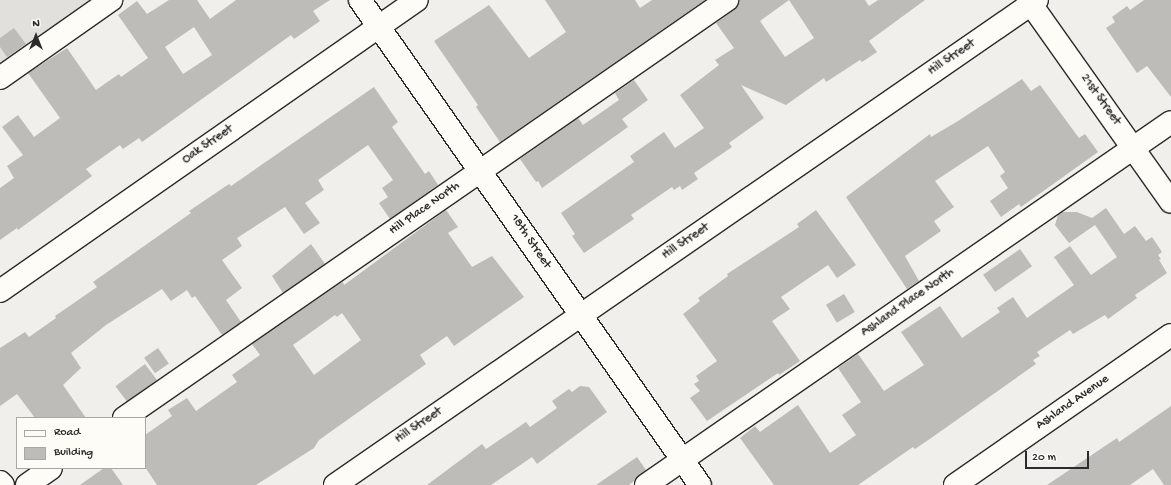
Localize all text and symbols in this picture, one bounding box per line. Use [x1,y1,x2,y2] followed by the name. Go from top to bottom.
[16,16,56,56] north arrow
[32,18,40,30] text: N
[926,36,978,80] street label: Hill Street
[1076,71,1124,129] street label: 21st Street
[180,122,236,168] street label: Oak Street
[387,179,463,239] street label: Hill Place North
[506,212,554,272] street label: 18th Street
[660,220,712,264] street label: Hill Street
[858,265,958,341] street label: Ashland Place North
[1034,372,1112,434] street label: Ashland Avenue
[393,404,445,448] street label: Hill Street
[16,417,146,469] legend
[54,426,80,440] text: Road
[1027,443,1091,469] scale bar
[54,446,93,460] text: Building
[1032,451,1056,465] text: 20 m

